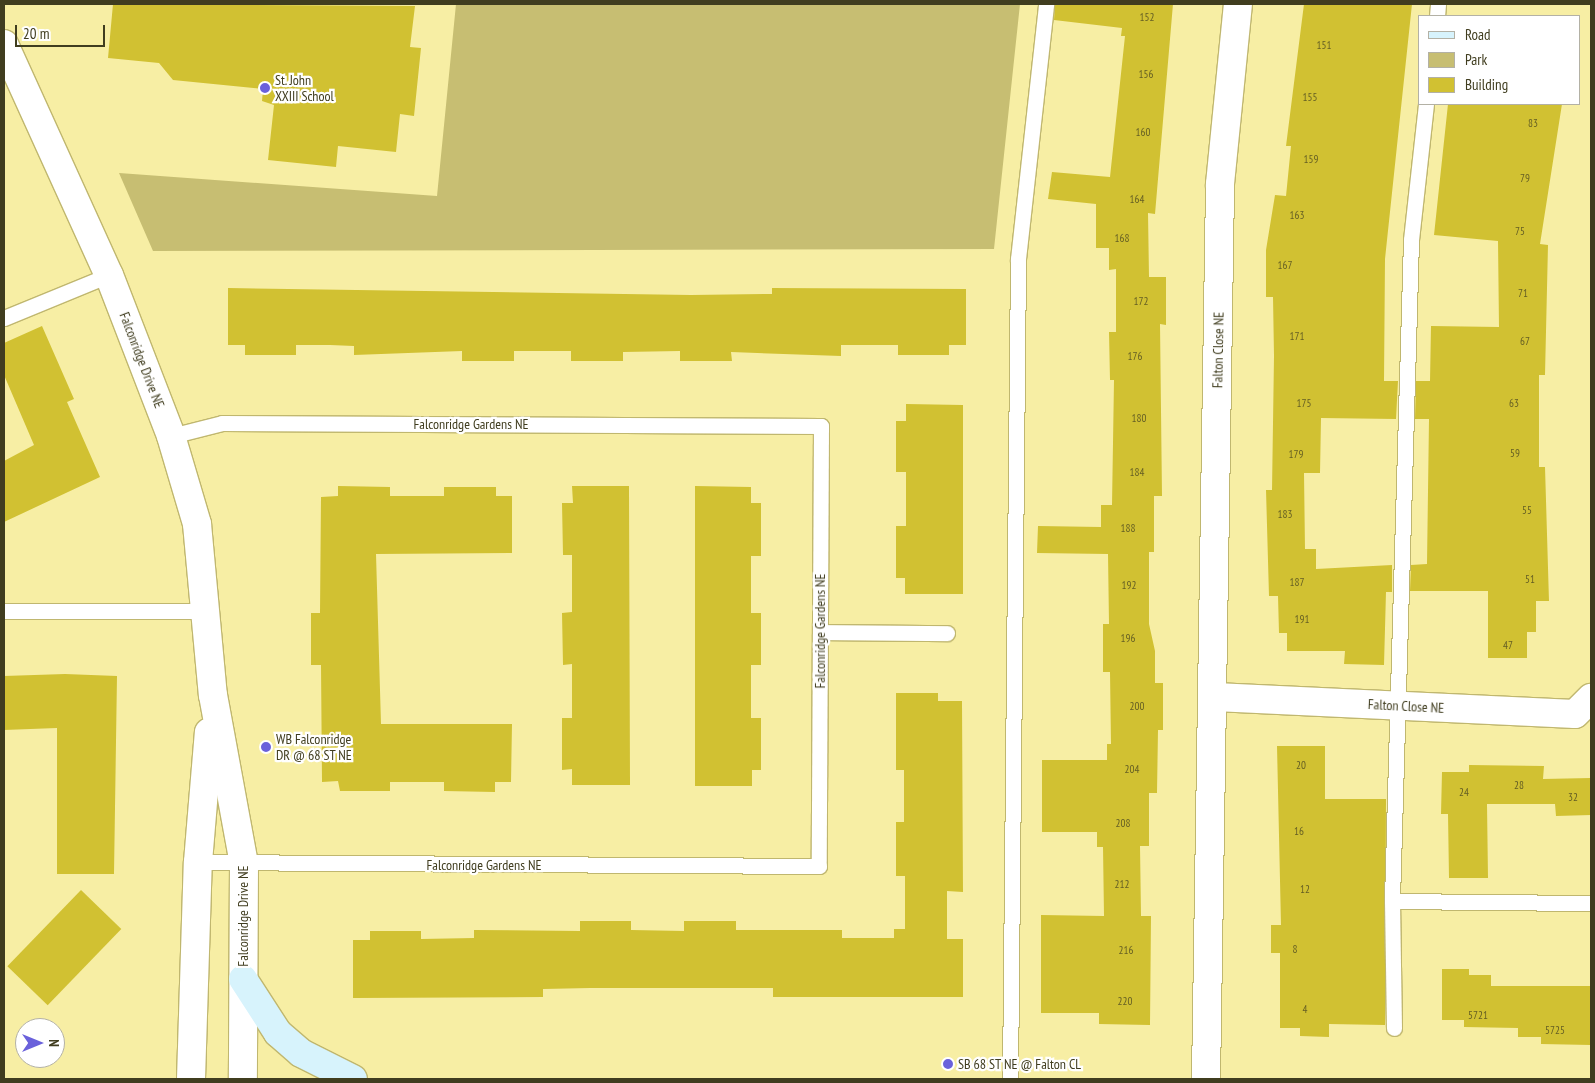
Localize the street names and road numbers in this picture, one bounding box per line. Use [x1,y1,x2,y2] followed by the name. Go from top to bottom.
[116,310,168,410] street label: Falconridge Drive NE
[1209,312,1227,388] street label: Falton Close NE
[414,416,528,432] street label: Falconridge Gardens NE
[812,574,828,688] street label: Falconridge Gardens NE
[1367,696,1445,716] street label: Falton Close NE
[427,857,541,873] street label: Falconridge Gardens NE
[235,865,251,967] street label: Falconridge Drive NE

